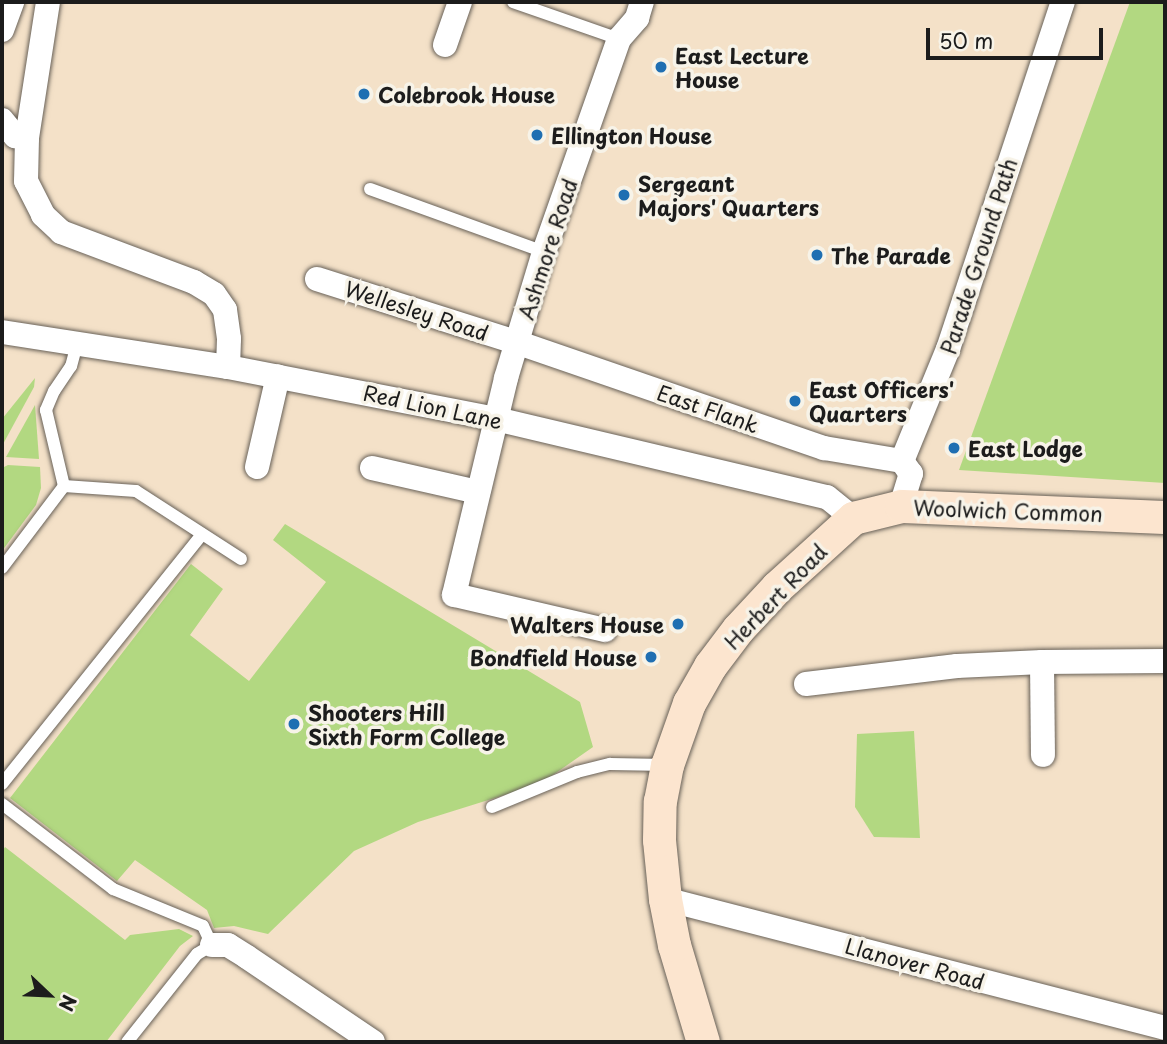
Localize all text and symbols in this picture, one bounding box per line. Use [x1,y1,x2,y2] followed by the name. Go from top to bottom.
[929,14,1106,58] scale bar
[939,24,993,56] text: 50 m
[675,42,808,92] place label: East Lecture House
[653,59,669,75] marker: East Lecture House
[378,81,556,107] place label: Colebrook House
[356,86,372,102] marker: Colebrook House
[551,122,714,148] place label: Ellington House
[529,127,545,143] marker: Ellington House
[935,156,1021,356] street label: Parade Ground Path
[638,170,821,220] place label: Sergeant Majors' Quarters
[512,175,582,323] street label: Ashmore Road
[616,187,632,203] marker: Sergeant Majors' Quarters
[831,242,951,268] place label: The Parade
[809,247,825,263] marker: The Parade
[341,275,493,345] street label: Wellesley Road
[809,376,953,426] place label: East Officers' Quarters
[361,379,505,433] street label: Red Lion Lane
[654,379,762,437] street label: East Flank
[787,393,803,409] marker: East Officers' Quarters
[968,435,1082,461] place label: East Lodge
[946,440,962,456] marker: East Lodge
[912,494,1104,526] street label: Woolwich Common
[719,538,831,654] street label: Herbert Road
[510,611,664,637] place label: Walters House
[670,616,686,632] marker: Walters House
[468,644,637,670] place label: Bondfield House
[643,649,659,665] marker: Bondfield House
[308,699,506,749] place label: Shooters Hill Sixth Form College
[286,716,302,732] marker: Shooters Hill Sixth Form College
[842,932,988,994] street label: Llanover Road
[14,960,84,1030] north arrow
[53,991,84,1016] text: N

